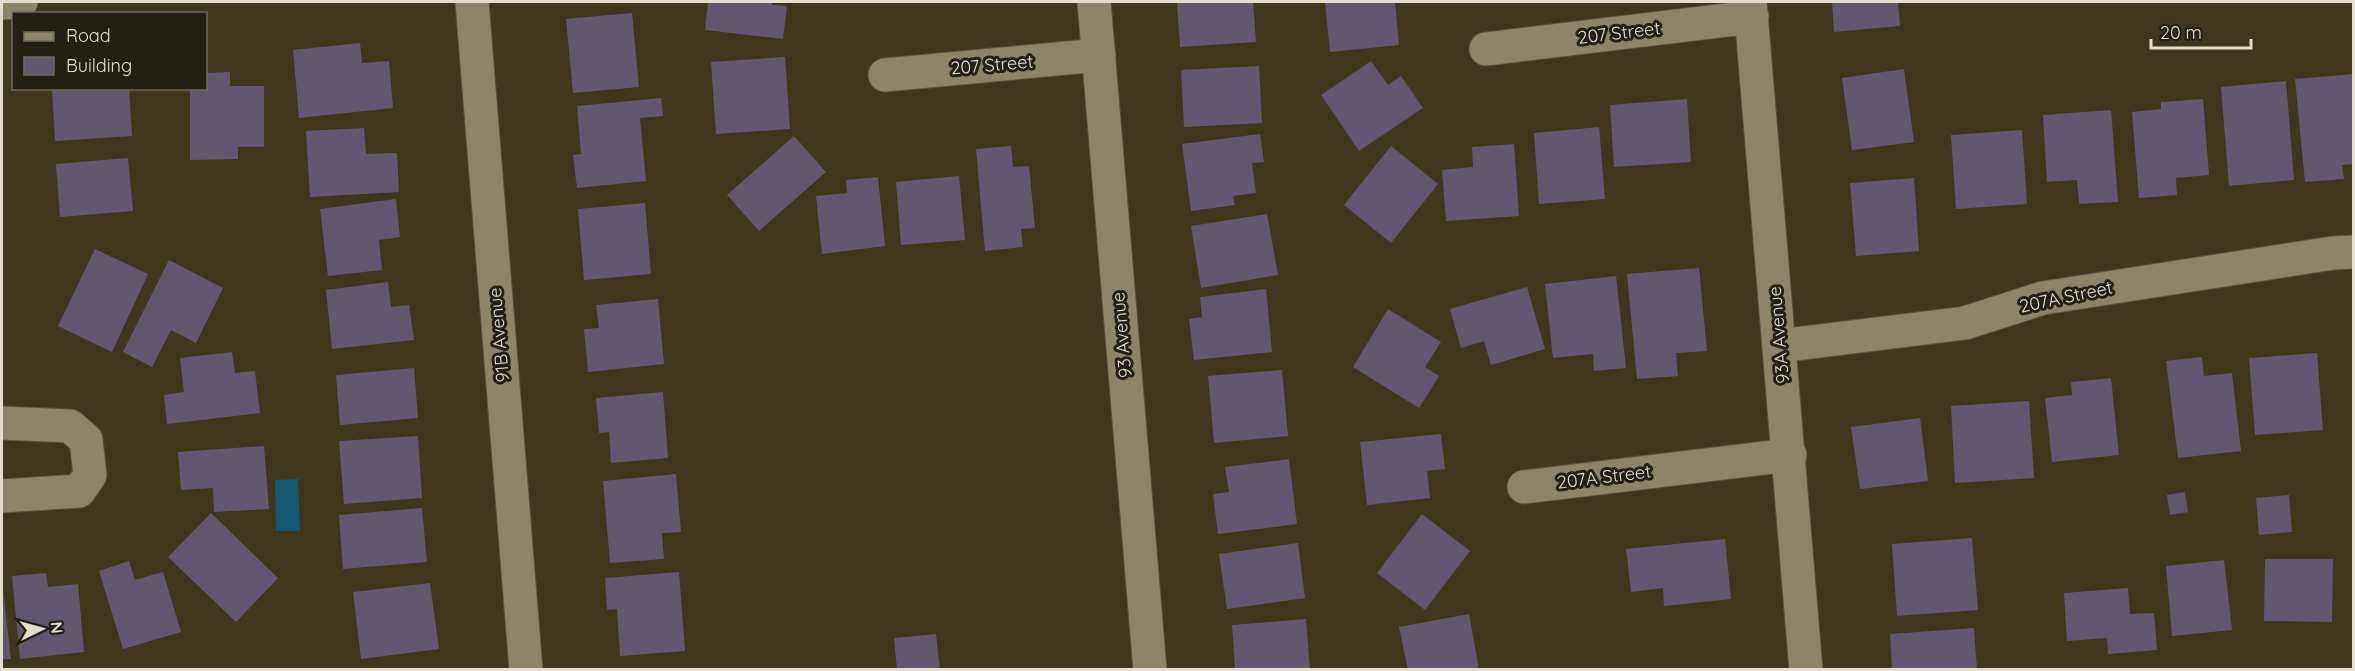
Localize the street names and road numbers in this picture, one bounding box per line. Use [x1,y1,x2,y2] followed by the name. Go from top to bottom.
[1576,16,1662,49] street label: 207 Street
[950,49,1034,80] street label: 207 Street
[2017,275,2115,318] street label: 207A Street
[1763,285,1794,385] street label: 93A Avenue
[483,287,514,383] street label: 91B Avenue
[1106,291,1137,379] street label: 93 Avenue
[1556,459,1652,494] street label: 207A Street

